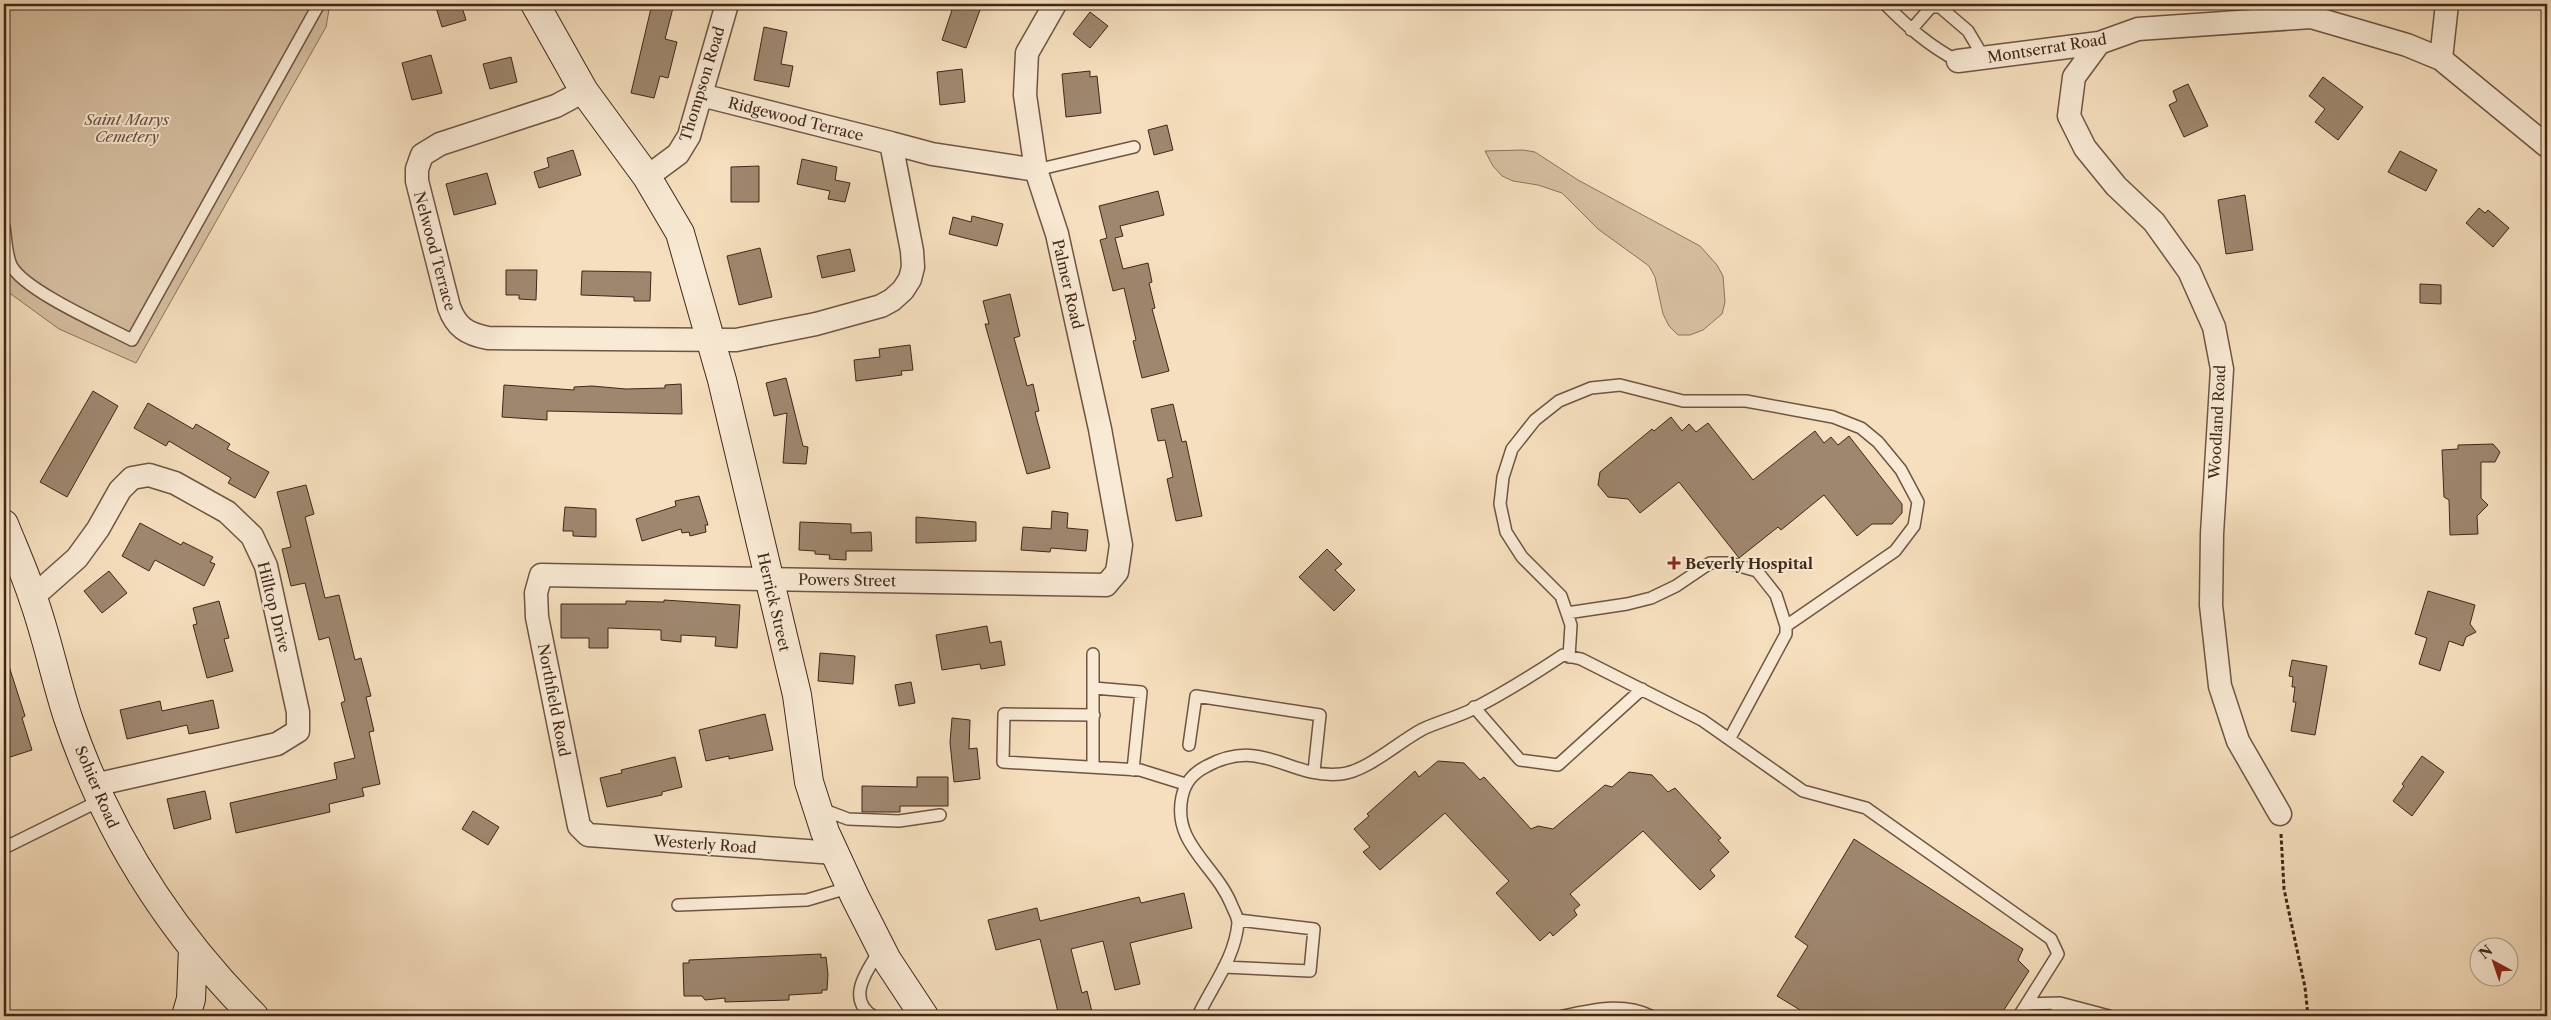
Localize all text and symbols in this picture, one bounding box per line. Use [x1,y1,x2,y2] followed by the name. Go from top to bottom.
[675,24,729,144] street label: Thompson Road
[1986,29,2108,67] street label: Montserrat Road
[726,93,866,145] street label: Ridgewood Terrace
[84,110,170,146] park label: Saint Marys Cemetery
[410,189,460,313] street label: Nelwood Terrace
[1048,237,1088,331] street label: Palmer Road
[2204,364,2229,481] street label: Woodland Road
[753,551,795,654] street label: Herrick Street
[1685,554,1813,573] place label: Beverly Hospital
[1667,556,1681,570] marker: Beverly Hospital
[254,560,294,654] street label: Hilltop Drive
[798,570,897,590] street label: Powers Street
[534,642,574,758] street label: Northfield Road
[71,743,123,831] street label: Sohier Road
[652,831,757,857] street label: Westerly Road
[2468,938,2518,988] north arrow
[2475,941,2496,963] text: N

